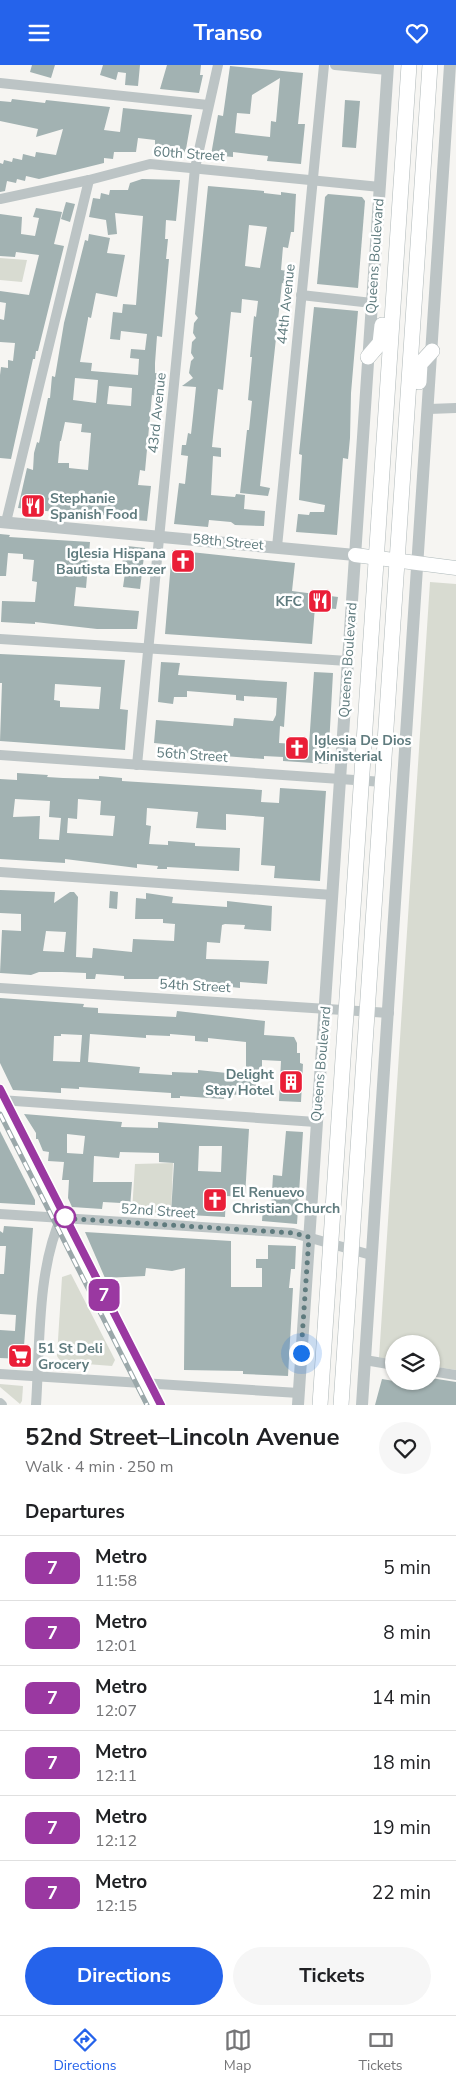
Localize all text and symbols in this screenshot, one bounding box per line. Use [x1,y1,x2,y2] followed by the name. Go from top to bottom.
[194,18,262,48] text: Transo
[25,19,53,47] icon: menu
[403,19,431,47] icon: heart
[153,142,225,166] street label: 60th Street
[361,198,389,314] street label: Queens Boulevard
[272,263,300,345] street label: 44th Avenue
[143,372,171,454] street label: 43rd Avenue
[50,489,138,524] place label: Stephanie Spanish Food
[20,493,46,519] restaurant icon: Stephanie Spanish Food
[192,529,265,555] street label: 58th Street
[56,544,167,579] place label: Iglesia Hispana Bautista Ebnezer
[170,548,196,574] church icon: Iglesia Hispana Bautista Ebnezer
[307,588,333,614] restaurant icon: KFC
[276,592,302,611] place label: KFC
[334,602,362,718] street label: Queens Boulevard
[314,731,412,766] place label: Iglesia De Dios Ministerial
[284,735,310,761] church icon: Iglesia De Dios Ministerial
[156,743,228,767] street label: 56th Street
[159,975,231,997] street label: 54th Street
[306,1005,336,1123] street label: Queens Boulevard
[205,1065,275,1100] place label: Delight Stay Hotel
[278,1069,304,1095] building icon: Delight Stay Hotel
[232,1183,340,1218] place label: El Renuevo Christian Church
[202,1187,228,1213] church icon: El Renuevo Christian Church
[120,1199,196,1223] street label: 52nd Street
[54,1206,76,1228] unlabelled marker
[88,1279,120,1311] line badge: 7
[99,1283,109,1307] text: 7
[385,1335,440,1390] map controls
[385,1335,440,1390] button: layers
[38,1339,103,1374] place label: 51 St Deli Grocery
[289,1341,314,1366] your location
[7,1343,33,1369] supermarket icon: 51 St Deli Grocery
[25,1421,340,1453] text: 52nd Street–Lincoln Avenue
[379,1422,431,1474] button: heart
[25,1456,173,1478] text: Walk · 4 min · 250 m
[25,1499,125,1525] text: Departures
[95,1544,147,1570] text: Metro
[383,1555,431,1581] text: 5 min
[47,1556,58,1580] text: 7
[95,1570,137,1592] text: 11:58
[95,1609,147,1635] text: Metro
[383,1620,431,1646] text: 8 min
[47,1621,58,1645] text: 7
[95,1635,137,1657] text: 12:01
[95,1674,147,1700] text: Metro
[372,1685,431,1711] text: 14 min
[47,1686,58,1710] text: 7
[95,1700,137,1722] text: 12:07
[95,1739,147,1765] text: Metro
[372,1750,431,1776] text: 18 min
[47,1751,58,1775] text: 7
[95,1765,137,1787] text: 12:11
[95,1804,147,1830] text: Metro
[372,1815,431,1841] text: 19 min
[47,1816,58,1840] text: 7
[95,1830,137,1852] text: 12:12
[95,1869,147,1895] text: Metro
[372,1880,431,1906] text: 22 min
[47,1881,58,1905] text: 7
[95,1895,137,1917] text: 12:15
[25,1947,223,2005] button: Directions
[233,1947,431,2005] button: Tickets
[53,2026,117,2075] tab: Directions
[224,2026,252,2075] tab: Map
[358,2026,403,2075] tab: Tickets

